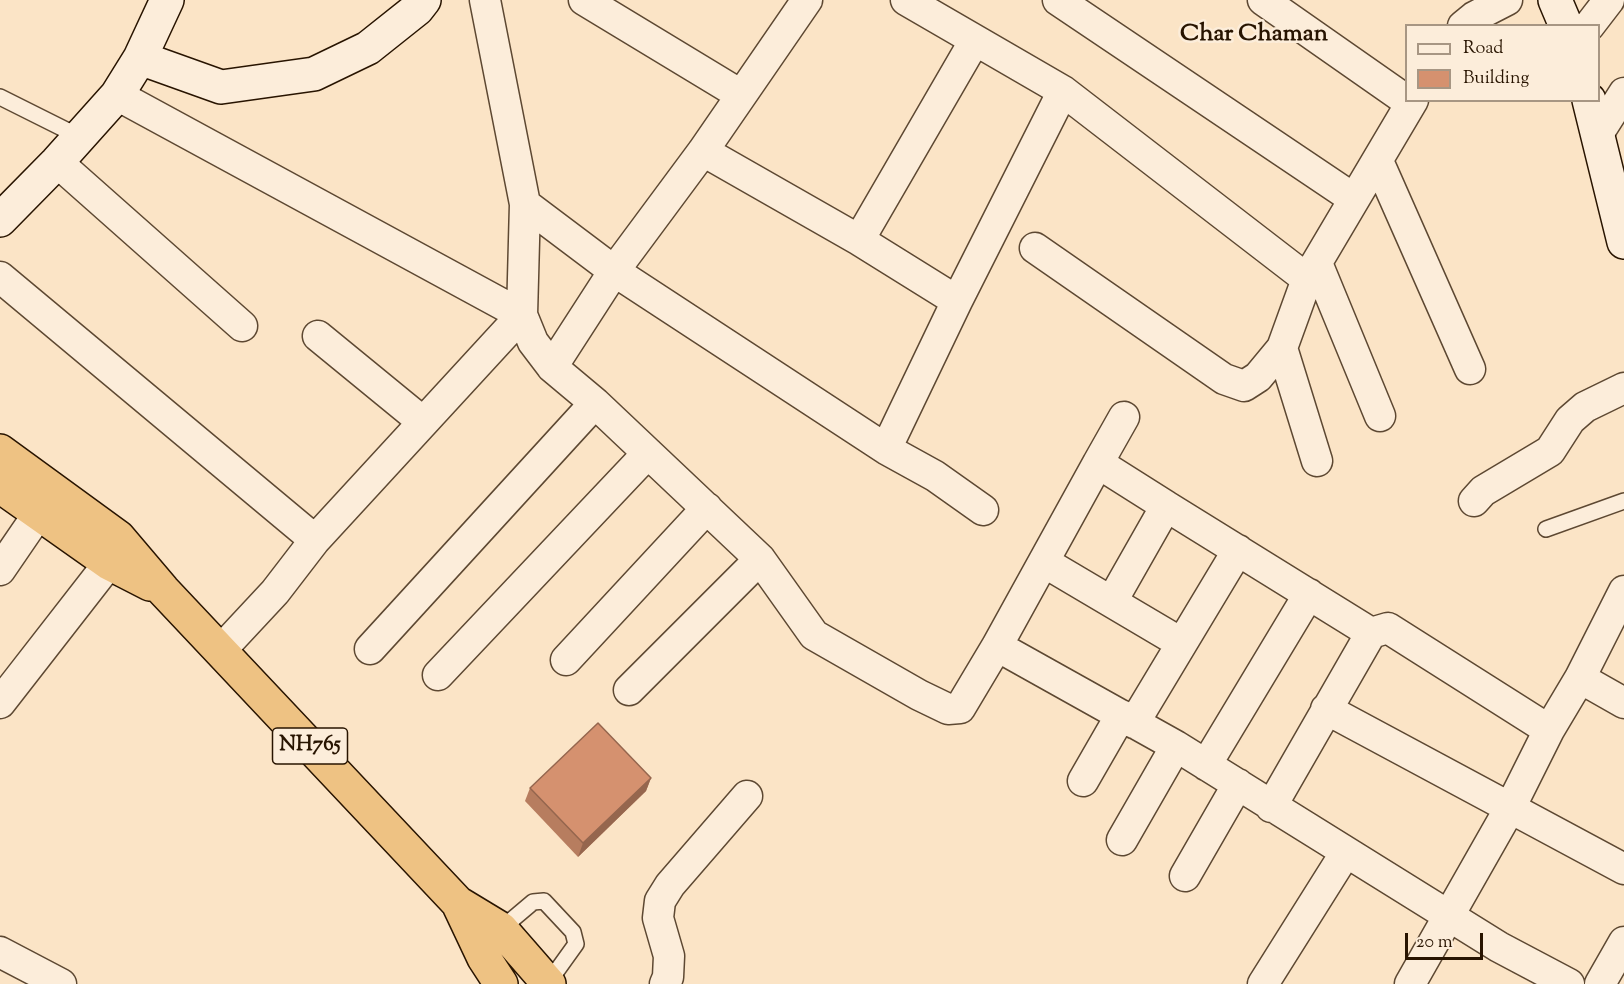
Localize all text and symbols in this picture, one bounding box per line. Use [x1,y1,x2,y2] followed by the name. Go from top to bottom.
[1180,22,1328,50] district label: Char Chaman
[1405,24,1600,102] legend
[1463,36,1503,62] text: Road
[1463,66,1529,92] text: Building
[272,728,348,764] road number: NH765
[1408,921,1486,959] scale bar
[1416,930,1453,956] text: 20 m

